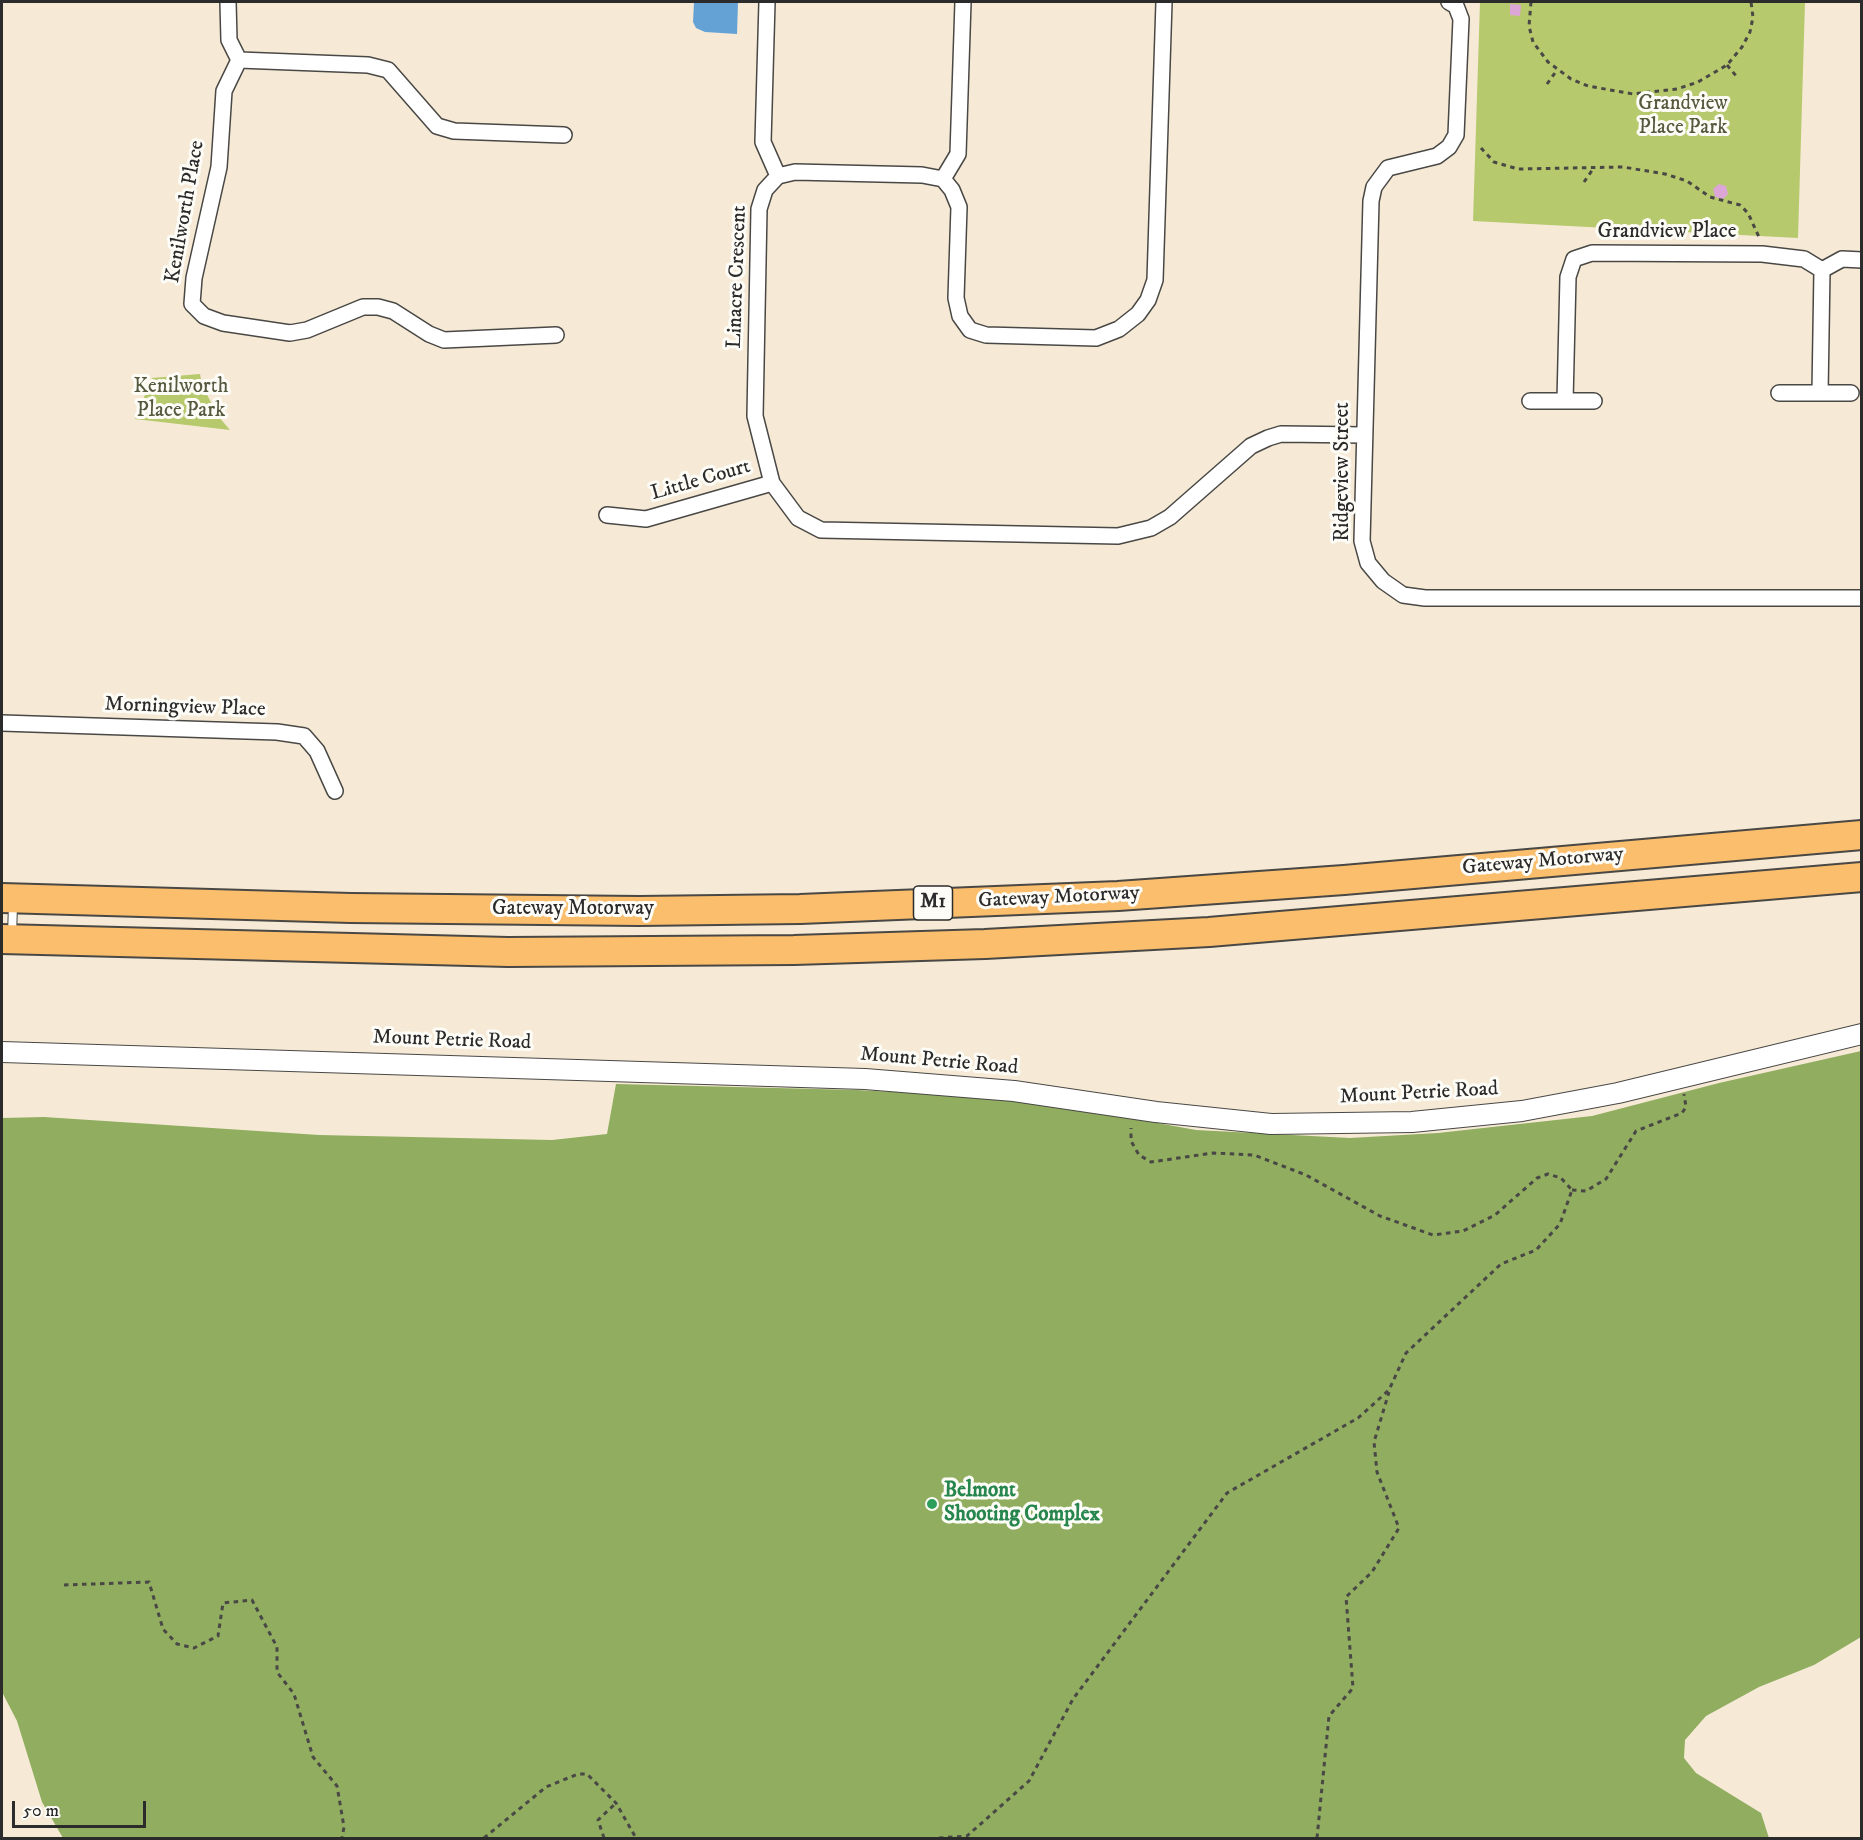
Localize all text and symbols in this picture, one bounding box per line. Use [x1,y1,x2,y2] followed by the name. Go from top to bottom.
[1638,92,1728,142] park label: Grandview Place Park
[161,139,211,285] street label: Kenilworth Place
[723,205,753,349] street label: Linacre Crescent
[1597,220,1737,246] street label: Grandview Place
[134,375,228,425] park label: Kenilworth Place Park
[1331,402,1357,542] street label: Ridgeview Street
[648,455,754,507] street label: Little Court
[104,693,266,723] street label: Morningview Place
[1461,842,1625,882] street label: Gateway Motorway
[978,881,1140,915] street label: Gateway Motorway
[914,886,952,920] road number: M1
[492,897,654,923] street label: Gateway Motorway
[372,1026,532,1056] street label: Mount Petrie Road
[859,1043,1019,1081] street label: Mount Petrie Road
[1339,1077,1499,1111] street label: Mount Petrie Road
[944,1479,1100,1529] place label: Belmont Shooting Complex
[925,1497,939,1511] marker: Belmont Shooting Complex
[15,1789,148,1827] scale bar
[23,1800,59,1822] text: 50 m

